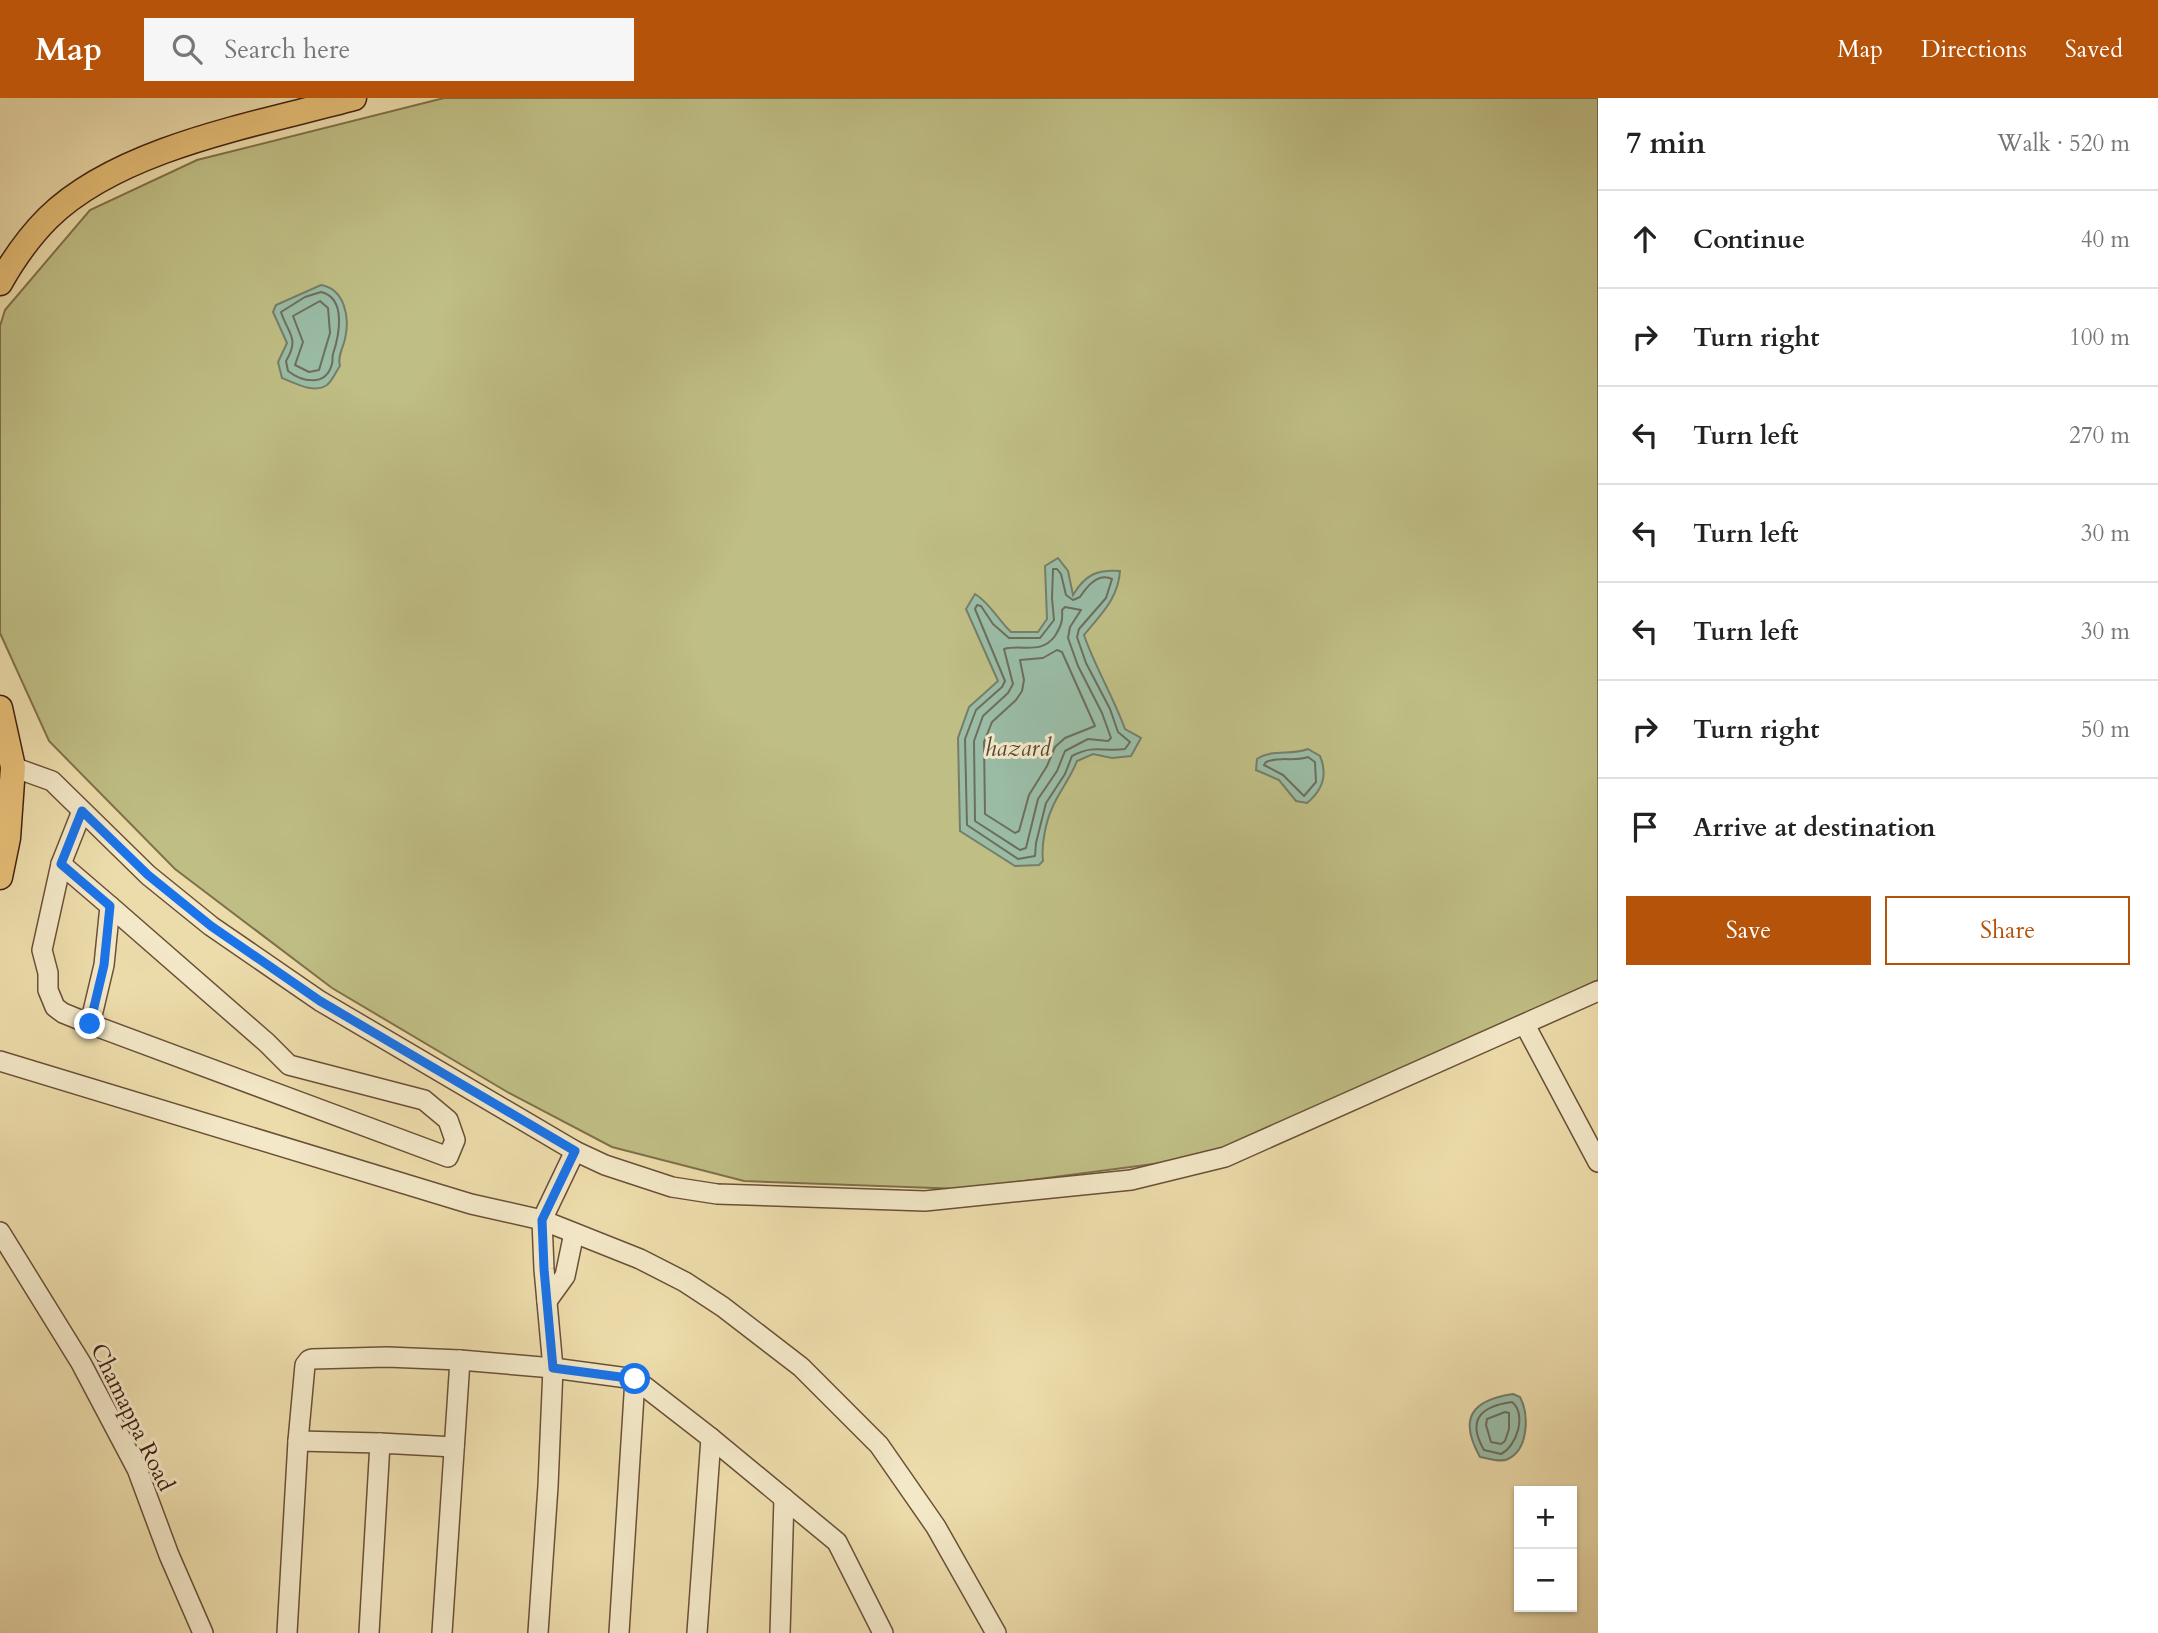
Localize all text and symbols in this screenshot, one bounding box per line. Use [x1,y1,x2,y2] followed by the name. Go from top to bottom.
[144,18,634,81] search box
[35,27,102,72] text: Map
[168,30,206,68] icon: search
[224,32,350,67] text: Search here
[1837,33,1883,66] text: Map
[1921,33,2027,66] text: Directions
[2065,33,2123,66] text: Saved
[1626,123,1706,164] text: 7 min
[1997,128,2130,159] text: Walk · 520 m
[1626,220,1664,258] icon: ahead
[1693,222,1805,257] text: Continue
[2081,224,2130,255] text: 40 m
[1626,318,1664,356] icon: right
[1693,320,1820,355] text: Turn right
[2069,322,2130,353] text: 100 m
[1626,416,1664,454] icon: left
[1693,418,1798,453] text: Turn left
[2069,420,2130,451] text: 270 m
[1626,514,1664,552] icon: left
[1693,516,1798,551] text: Turn left
[2081,518,2130,549] text: 30 m
[1626,612,1664,650] icon: left
[1693,614,1798,649] text: Turn left
[2081,616,2130,647] text: 30 m
[1626,710,1664,748] icon: right
[1693,712,1820,747] text: Turn right
[2081,714,2130,745] text: 50 m
[985,732,1052,765] water label: hazard
[1626,808,1664,846] icon: arrive
[1693,810,1936,845] text: Arrive at destination
[1626,896,1871,965] button: Save
[1885,896,2130,965] button: Share
[74,1008,105,1039] route end
[83,1338,182,1497] street label: Chamappa Road
[619,1363,650,1394] route start
[1514,1486,1577,1612] map controls
[1514,1486,1577,1549] button: +
[1514,1549,1577,1612] button: −

